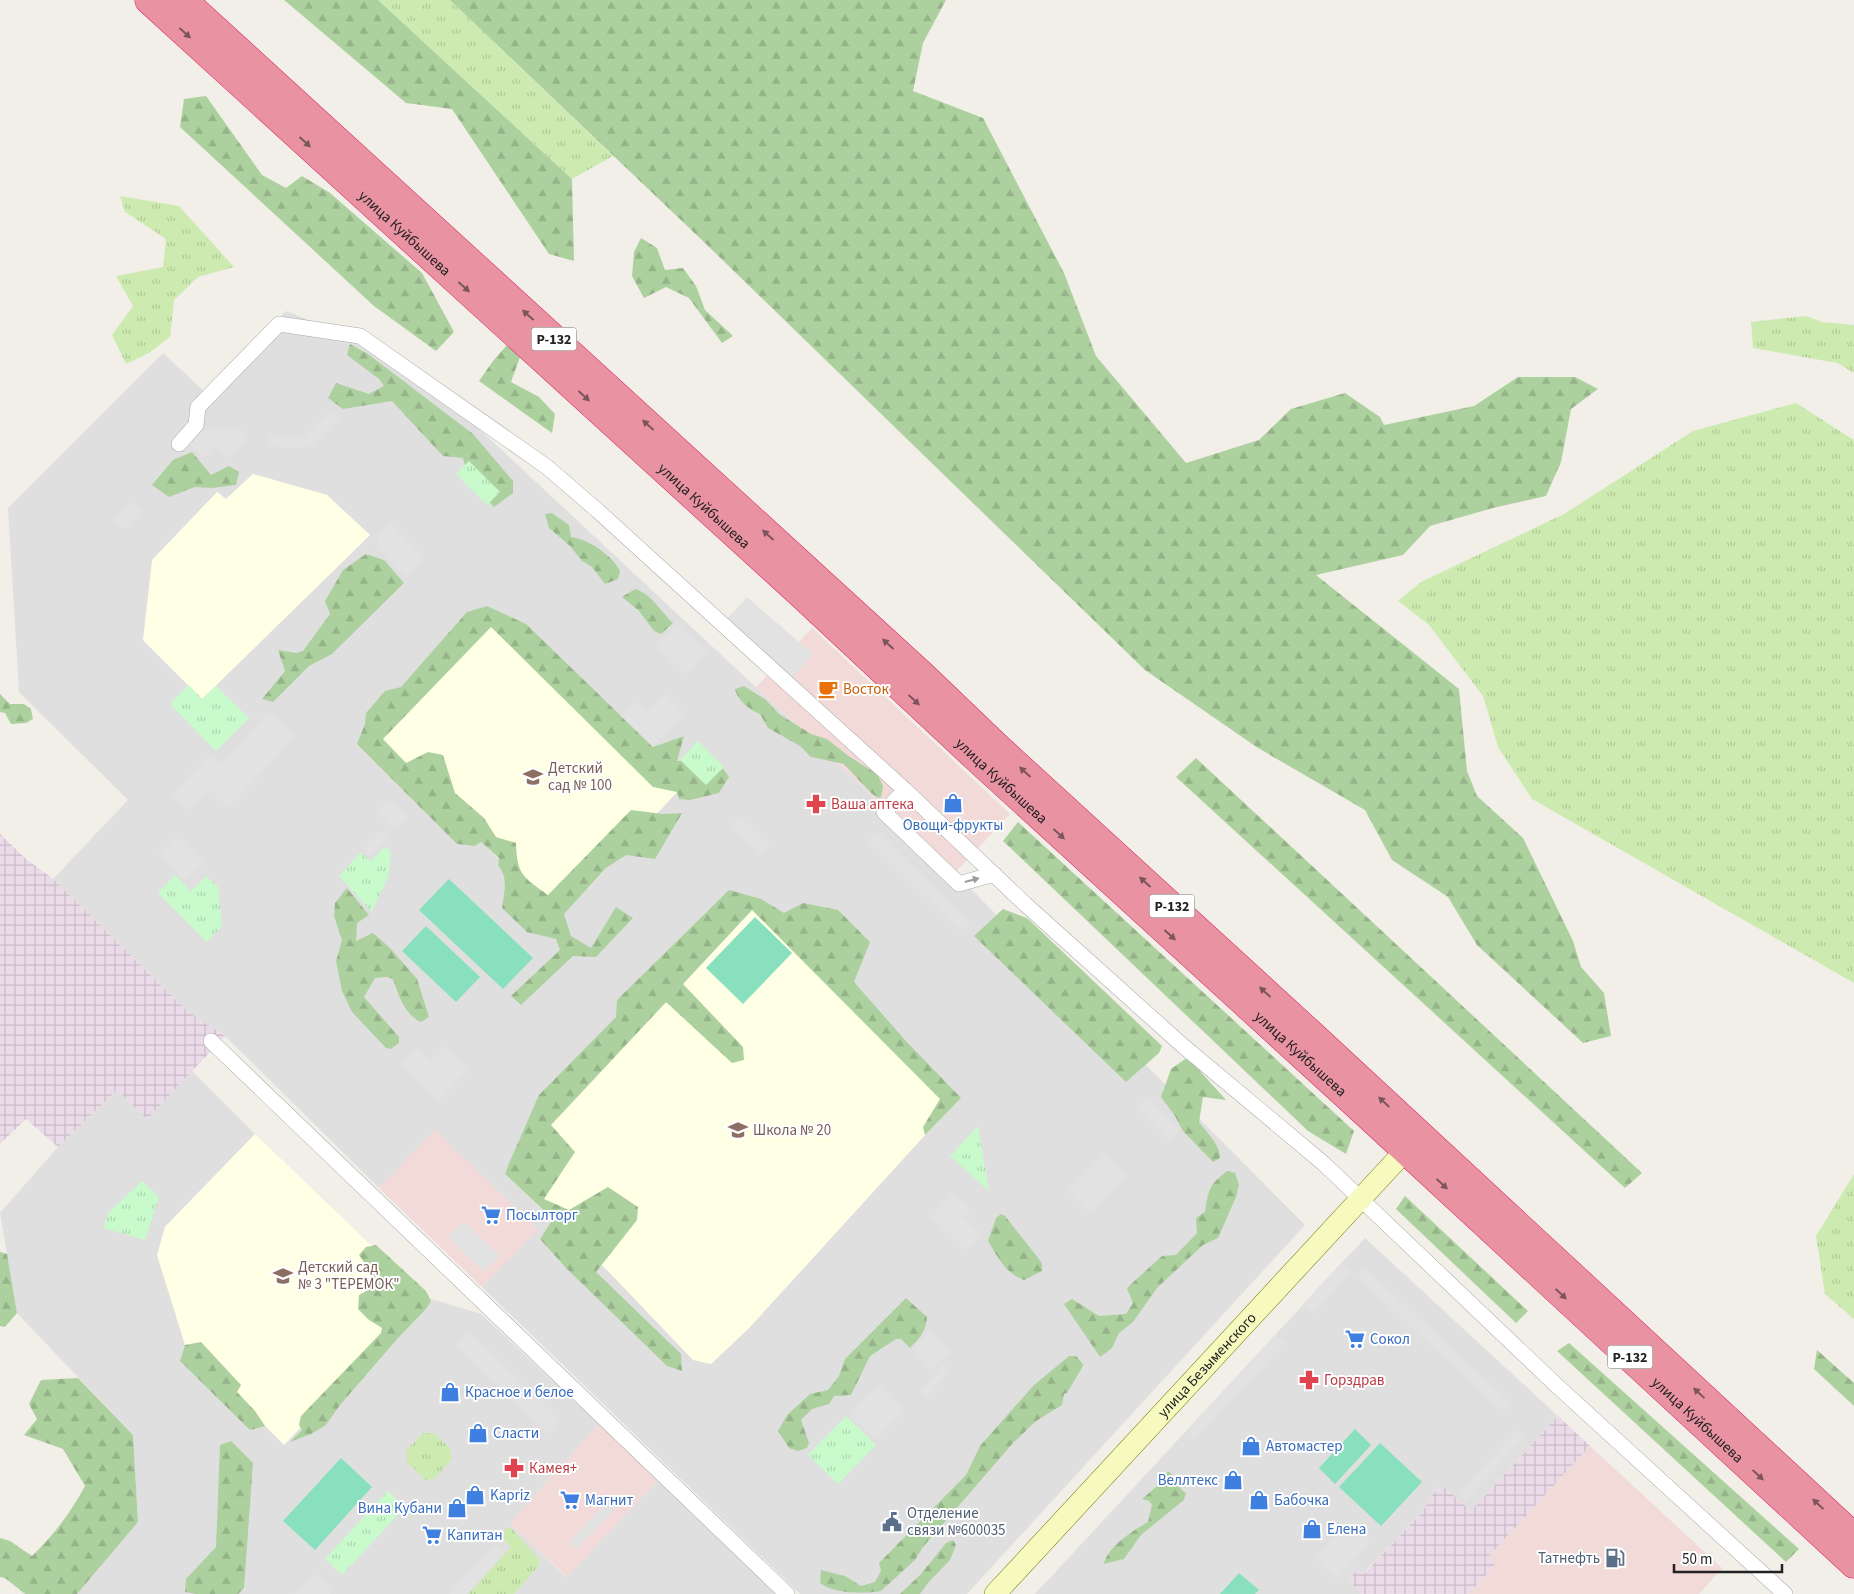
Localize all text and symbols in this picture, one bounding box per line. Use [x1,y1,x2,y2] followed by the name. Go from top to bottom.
[178,27,190,39] one-way arrow
[298,136,310,148] one-way arrow
[354,186,455,281] street label: улица Куйбышева
[457,281,469,293] one-way arrow
[523,309,535,321] one-way arrow
[532,328,576,350] road number: Р-132
[577,390,589,402] one-way arrow
[643,419,655,431] one-way arrow
[653,459,755,554] street label: улица Куйбышева
[762,529,775,540] one-way arrow
[883,638,895,650] one-way arrow
[817,678,839,700] cafe icon: Восток
[843,679,889,700] place label: Восток
[908,694,920,706] one-way arrow
[950,733,1052,829] street label: улица Куйбышева
[548,758,612,796] place label: Детский сад № 100
[522,766,544,788] school or university icon: Детский сад № 100
[1020,766,1032,778] one-way arrow
[942,792,964,814] shop icon: Овощи-фрукты
[805,793,827,815] pharmacy icon: Ваша аптека
[831,794,914,815] place label: Ваша аптека
[903,815,1003,836] place label: Овощи-фрукты
[1053,828,1065,840] one-way arrow
[965,876,980,884] one-way arrow
[1139,876,1151,888] one-way arrow
[1150,894,1194,918] road number: Р-132
[1164,929,1176,941] one-way arrow
[1259,986,1271,998] one-way arrow
[1249,1006,1351,1102] street label: улица Куйбышева
[1378,1096,1390,1108] one-way arrow
[727,1119,749,1141] school or university icon: Школа № 20
[753,1120,831,1141] place label: Школа № 20
[1435,1178,1447,1190] one-way arrow
[480,1204,502,1226] supermarket icon: Посылторг
[506,1205,578,1226] place label: Посылторг
[298,1257,400,1295] place label: Детский сад № 3 "ТЕРЕМОК"
[272,1265,294,1287] school or university icon: Детский сад № 3 "ТЕРЕМОК"
[1555,1288,1567,1300] one-way arrow
[1153,1308,1261,1423] street label: улица Безыменского
[1344,1328,1366,1350] supermarket icon: Сокол
[1370,1329,1410,1350] place label: Сокол
[1608,1345,1652,1368] road number: Р-132
[1298,1369,1320,1391] pharmacy icon: Горздрав
[1324,1370,1385,1391] place label: Горздрав
[1647,1372,1748,1468] street label: улица Куйбышева
[439,1381,461,1403] shop icon: Красное и белое
[465,1382,574,1403] place label: Красное и белое
[1694,1387,1706,1399] one-way arrow
[467,1422,489,1444] shop icon: Сласти
[493,1423,539,1444] place label: Сласти
[1240,1435,1262,1457] shop icon: Автомастер
[1266,1436,1342,1457] place label: Автомастер
[503,1457,525,1479] pharmacy icon: Камея+
[529,1458,577,1479] place label: Камея+
[1222,1469,1244,1491] shop icon: Веллтекс
[1751,1469,1763,1481] one-way arrow
[1158,1470,1218,1491] place label: Веллтекс
[464,1484,486,1506] shop icon: Kapriz
[490,1485,530,1506] place label: Kapriz
[559,1489,581,1511] supermarket icon: Магнит
[1248,1489,1270,1511] shop icon: Бабочка
[585,1490,634,1511] place label: Магнит
[1274,1490,1329,1511] place label: Бабочка
[446,1497,468,1519] shop icon: Вина Кубани
[358,1498,442,1519] place label: Вина Кубани
[1813,1498,1825,1510] one-way arrow
[907,1503,1006,1541] place label: Отделение связи №600035
[881,1511,903,1533] public building icon: Отделение связи №600035
[1301,1518,1323,1540] shop icon: Елена
[1327,1519,1366,1540] place label: Елена
[421,1524,443,1546] supermarket icon: Капитан
[447,1525,503,1546] place label: Капитан
[1674,1542,1782,1574] scale bar
[1604,1547,1626,1569] fuel station icon: Татнефть
[1538,1548,1600,1569] place label: Татнефть
[1682,1549,1712,1570] text: 50 m

